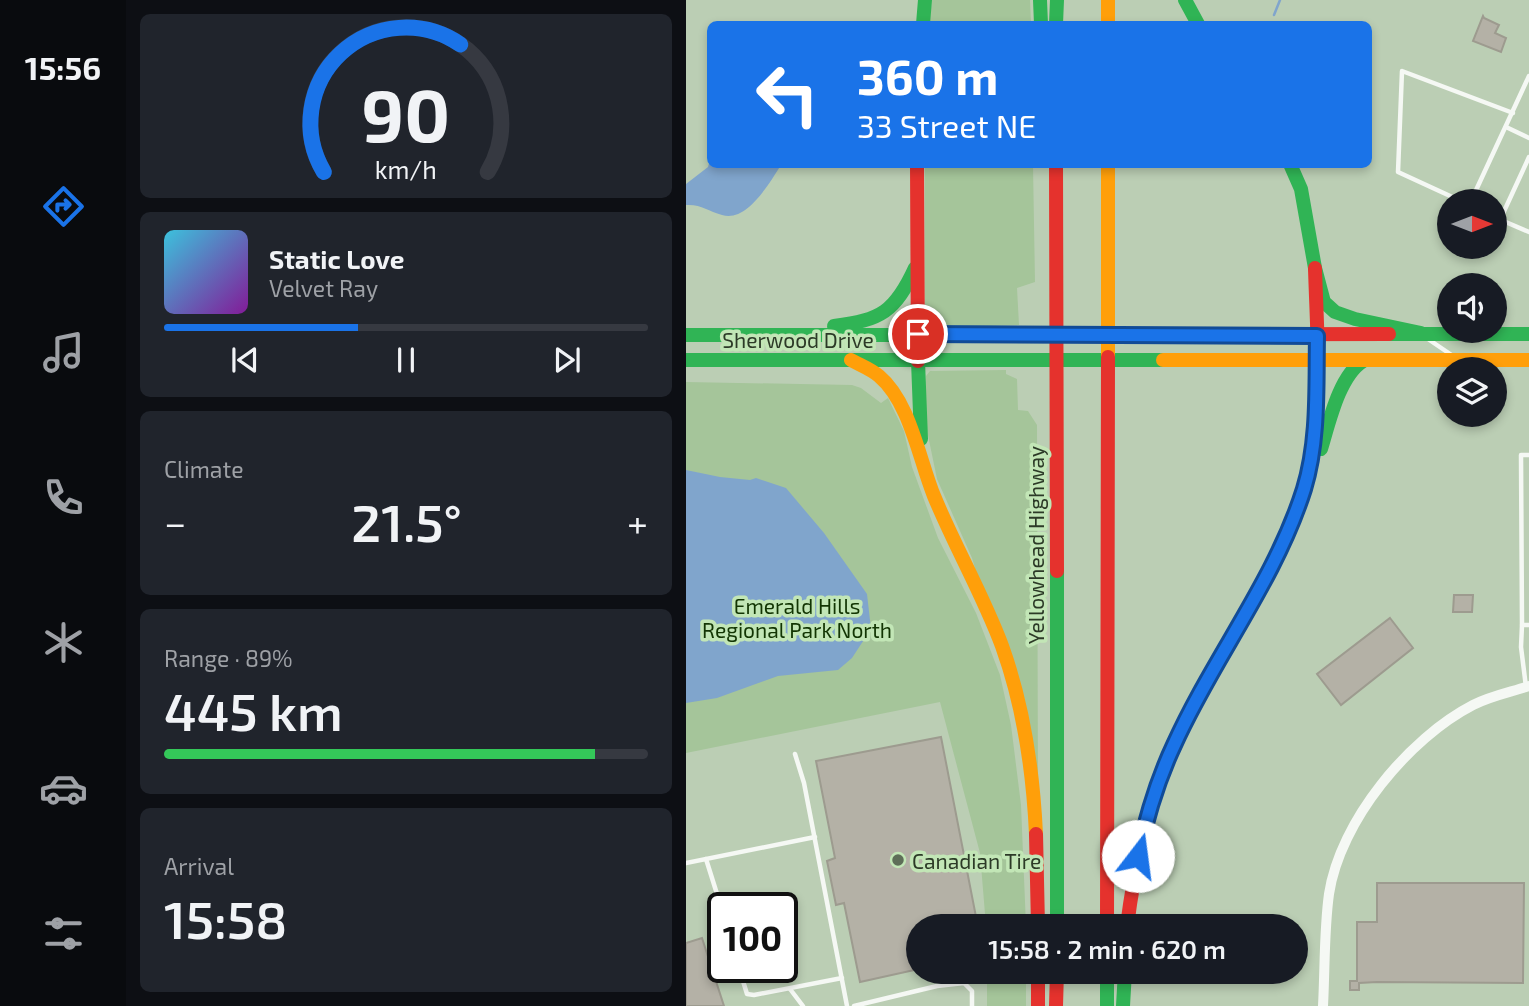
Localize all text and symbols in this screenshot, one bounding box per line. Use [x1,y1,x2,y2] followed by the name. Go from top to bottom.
[857,46,998,105] text: 360 m
[25,48,101,86] text: 15:56
[742,49,833,140] icon: left
[362,70,450,158] text: 90
[857,106,1036,144] text: 33 Street NE
[375,154,437,184] text: km/h
[39,182,88,231] icon: directions
[1437,189,1507,259] north arrow
[1437,189,1507,427] map controls
[269,243,405,274] text: Static Love
[1437,273,1507,343] button: sound
[269,274,378,302] text: Velvet Ray
[888,304,948,364] pin
[899,315,937,353] icon: arrive
[722,327,874,352] street label: Sherwood Drive
[39,328,88,377] icon: music
[226,341,264,379] icon: previous
[387,341,425,379] icon: pause
[548,341,586,379] icon: next
[1437,357,1507,427] button: layers
[1023,446,1048,644] street label: Yellowhead Highway
[164,455,244,483] text: Climate
[39,473,88,522] icon: phone
[351,490,462,552] text: 21.5°
[164,499,186,545] text: −
[627,499,648,545] text: +
[702,593,892,642] park label: Emerald Hills Regional Park North
[39,618,88,667] icon: climate
[164,644,293,672] text: Range · 89%
[164,679,343,741] text: 445 km
[39,764,88,813] icon: car
[1101,819,1175,893] position arrow
[912,848,1041,873] place label: Canadian Tire
[164,852,234,880] text: Arrival
[890,852,906,868] marker: Canadian Tire
[164,887,287,949] text: 15:58
[707,892,798,983] speed limit sign: 100
[39,909,88,958] icon: filters
[988,933,1226,964] text: 15:58 · 2 min · 620 m

